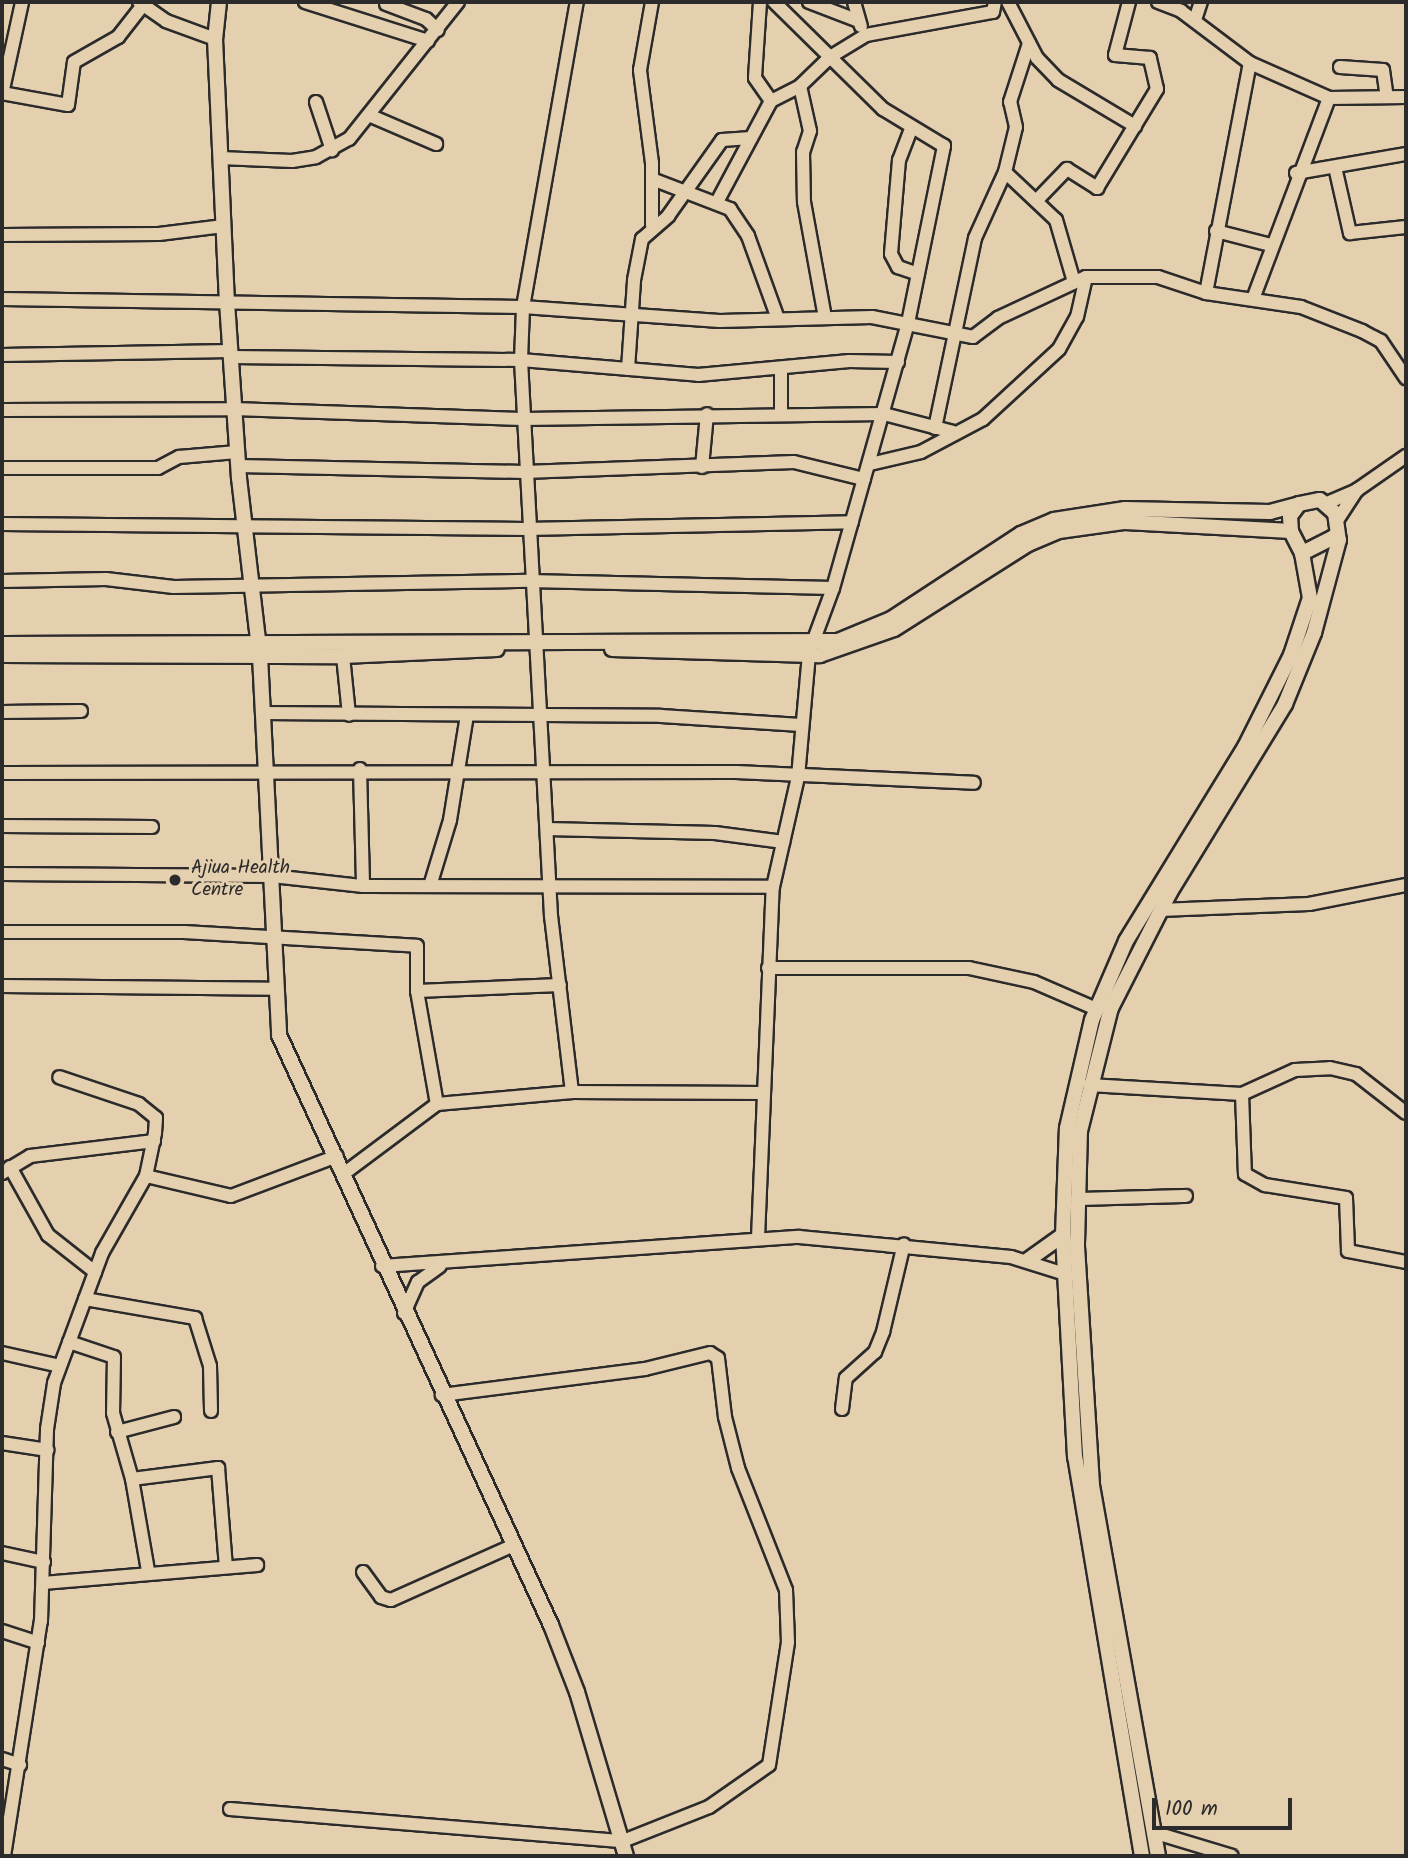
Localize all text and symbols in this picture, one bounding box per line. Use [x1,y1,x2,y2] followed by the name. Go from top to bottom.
[191,858,290,902] place label: Ajiua Health Centre
[165,870,185,890] marker: Ajiua Health Centre
[1156,1784,1296,1828] scale bar
[1165,1793,1218,1826] text: 100 m

